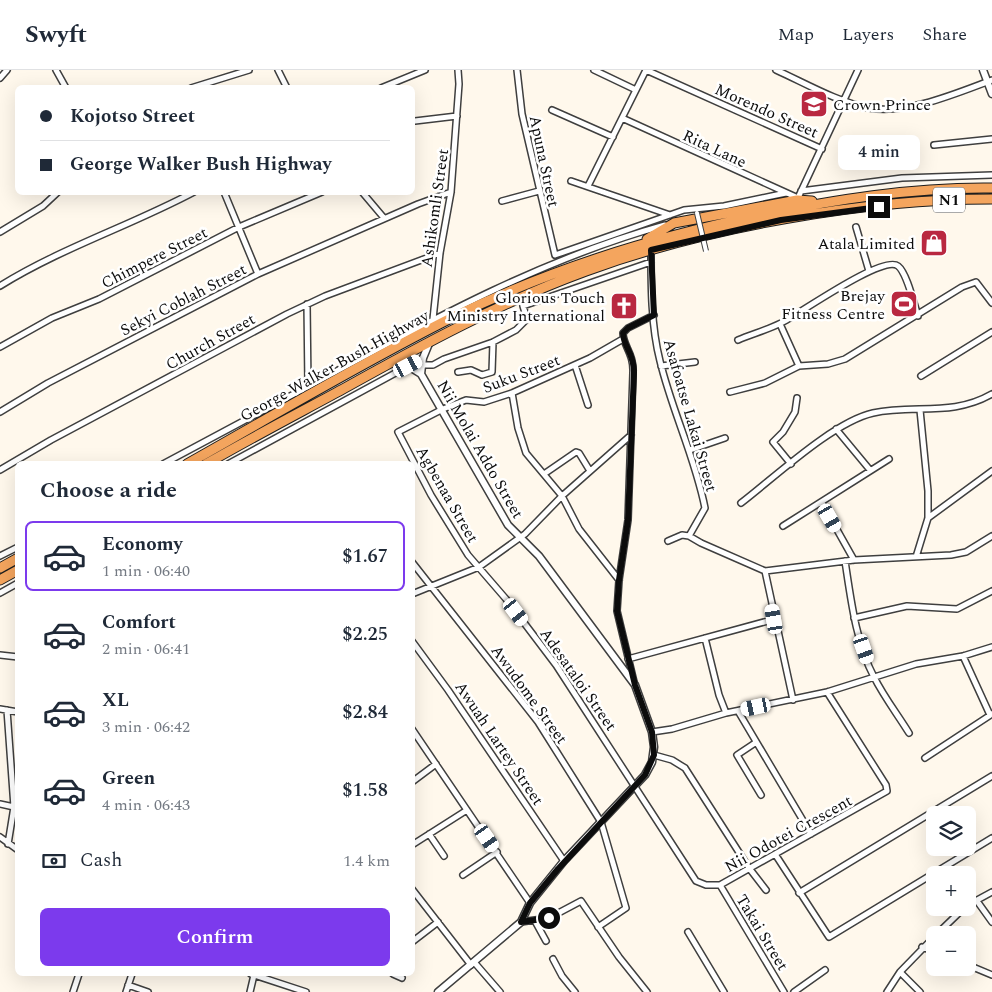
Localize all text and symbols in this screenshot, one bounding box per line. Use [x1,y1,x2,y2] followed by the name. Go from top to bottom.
[25,17,87,53] text: Swyft
[778,21,814,48] text: Map
[842,21,894,48] text: Layers
[922,21,967,48] text: Share
[711,77,822,145] street label: Morendo Street
[799,89,829,119] school or university icon: Crown Prince
[833,93,931,117] place label: Crown Prince
[70,102,195,131] text: Kojotso Street
[523,113,566,210] street label: Apuna Street
[679,124,750,174] street label: Rita Lane
[838,134,920,170] callout: 4 min
[858,140,900,164] text: 4 min
[415,147,455,269] street label: Ashikomli Street
[70,150,332,179] text: George Walker Bush Highway
[933,188,965,212] road number: N1
[868,196,890,218] route end
[97,221,212,295] street label: Chimpere Street
[919,228,949,258] shop icon: Atala Limited
[817,232,915,256] place label: Atala Limited
[116,257,251,342] street label: Sekyi Coblah Street
[781,284,886,326] place label: Brejay Fitness Centre
[446,286,605,328] place label: Glorious Touch Ministry International
[889,289,919,319] sports icon: Brejay Fitness Centre
[609,291,639,321] church icon: Glorious Touch Ministry International
[236,303,434,428] street label: George Walker Bush Highway
[161,307,260,376] street label: Church Street
[657,336,723,495] street label: Asafoatse Lakai Street
[479,348,564,400] street label: Suku Street
[391,353,424,379] car
[431,376,530,524] street label: Nii Molai Addo Street
[410,442,485,548] street label: Agbenaa Street
[40,474,177,507] text: Choose a ride
[816,501,843,535] car
[102,530,183,559] text: Economy
[42,534,87,579] icon: car
[342,542,388,571] text: $1.67
[102,559,190,583] text: 1 min · 06:40
[500,596,531,628] car
[764,603,783,635] car
[102,608,176,637] text: Comfort
[42,612,87,657] icon: car
[342,620,388,649] text: $2.25
[534,623,623,736] street label: Adesataloi Street
[852,632,875,666] car
[102,637,190,661] text: 2 min · 06:41
[485,640,574,749] street label: Awudome Street
[449,677,550,811] street label: Awuah Lartey Street
[102,686,129,715] text: XL
[42,690,87,735] icon: car
[739,697,772,717] car
[342,698,388,727] text: $2.84
[102,715,190,739] text: 3 min · 06:42
[102,764,155,793] text: Green
[42,768,87,813] icon: car
[342,776,388,805] text: $1.58
[720,789,857,879] street label: Nii Odotei Crescent
[102,793,190,817] text: 4 min · 06:43
[926,806,976,976] map controls
[926,806,976,856] button: layers
[472,821,501,855] car
[80,846,122,875] text: Cash
[40,847,68,875] icon: cash
[343,849,390,873] text: 1.4 km
[926,866,976,916] button: +
[730,890,795,976] street label: Takai Street
[538,907,560,929] route start
[40,908,390,966] button: Confirm
[926,926,976,976] button: −

